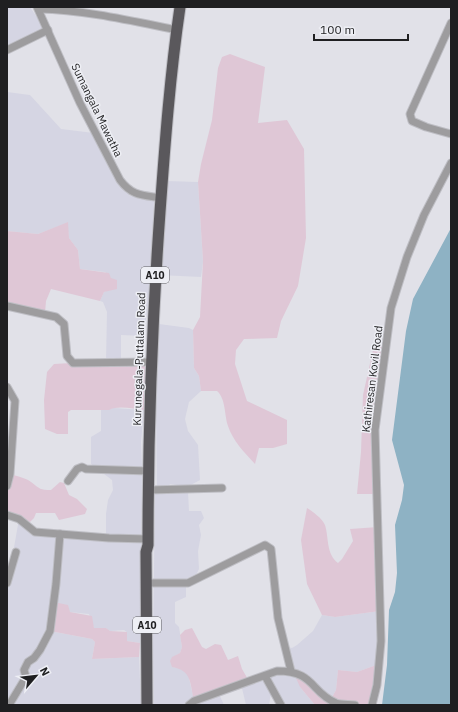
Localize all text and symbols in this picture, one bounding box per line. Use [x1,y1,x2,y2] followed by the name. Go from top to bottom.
[314,16,408,42] scale bar
[320,22,355,37] text: 100 m
[68,61,126,159] street label: Sumangala Mawatha
[141,267,169,283] road number: A10
[130,292,148,426] street label: Kurunegala-Puttalam Road
[359,325,385,433] street label: Kathiresan Kovil Road
[133,617,161,633] road number: A10
[16,656,56,696] north arrow
[37,665,53,678] text: N

